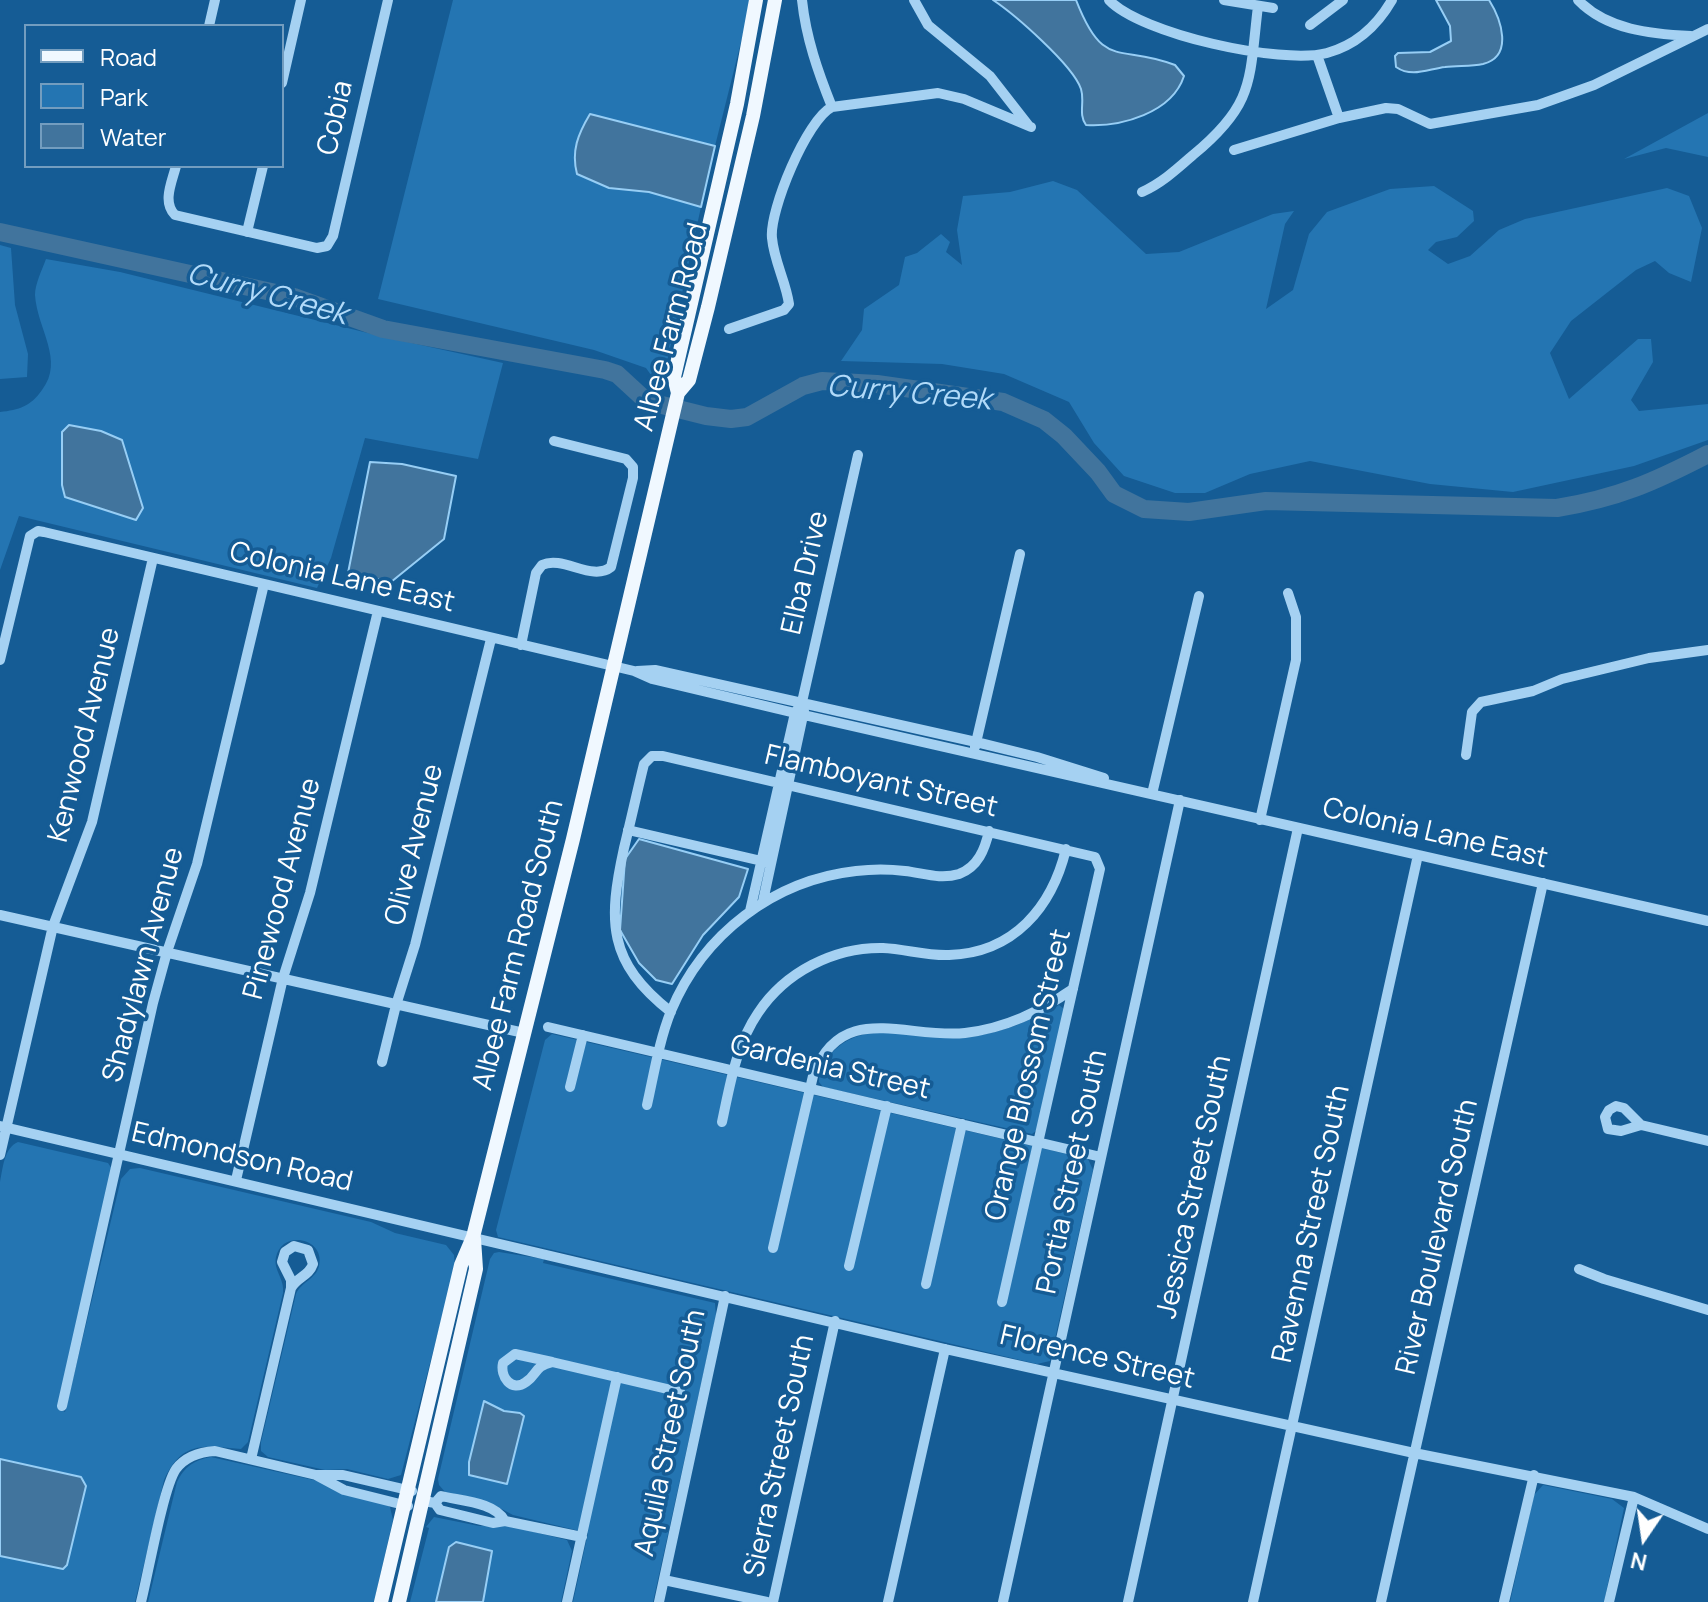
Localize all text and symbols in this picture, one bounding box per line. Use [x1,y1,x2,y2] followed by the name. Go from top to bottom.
[24,24,284,168] legend
[100,40,157,73] text: Road
[311,78,361,158] street label: Cobia
[100,80,148,113] text: Park
[100,120,167,153] text: Water
[628,219,716,435] street label: Albee Farm Road
[183,256,351,334] water label: Curry Creek
[826,369,992,419] water label: Curry Creek
[775,508,837,638] street label: Elba Drive
[226,536,458,620] street label: Colonia Lane East
[42,624,128,846] street label: Kenwood Avenue
[761,739,1001,825] street label: Flamboyant Street
[379,761,451,929] street label: Olive Avenue
[237,775,329,1003] street label: Pinewood Avenue
[1319,792,1551,876] street label: Colonia Lane East
[467,796,571,1094] street label: Albee Farm Road South
[96,844,192,1086] street label: Shadylawn Avenue
[979,926,1079,1224] street label: Orange Blossom Street
[727,1029,933,1107] street label: Gardenia Street
[1031,1047,1115,1297] street label: Portia Street South
[1151,1052,1239,1322] street label: Jessica Street South
[1266,1082,1358,1366] street label: Ravenna Street South
[1390,1096,1486,1378] street label: River Boulevard South
[128,1116,356,1200] street label: Edmondson Road
[628,1307,714,1559] street label: Aquila Street South
[996,1319,1198,1397] street label: Florence Street
[738,1332,822,1580] street label: Sierra Street South
[1604,1498,1684,1578] north arrow
[1628,1545,1650,1578] text: N

